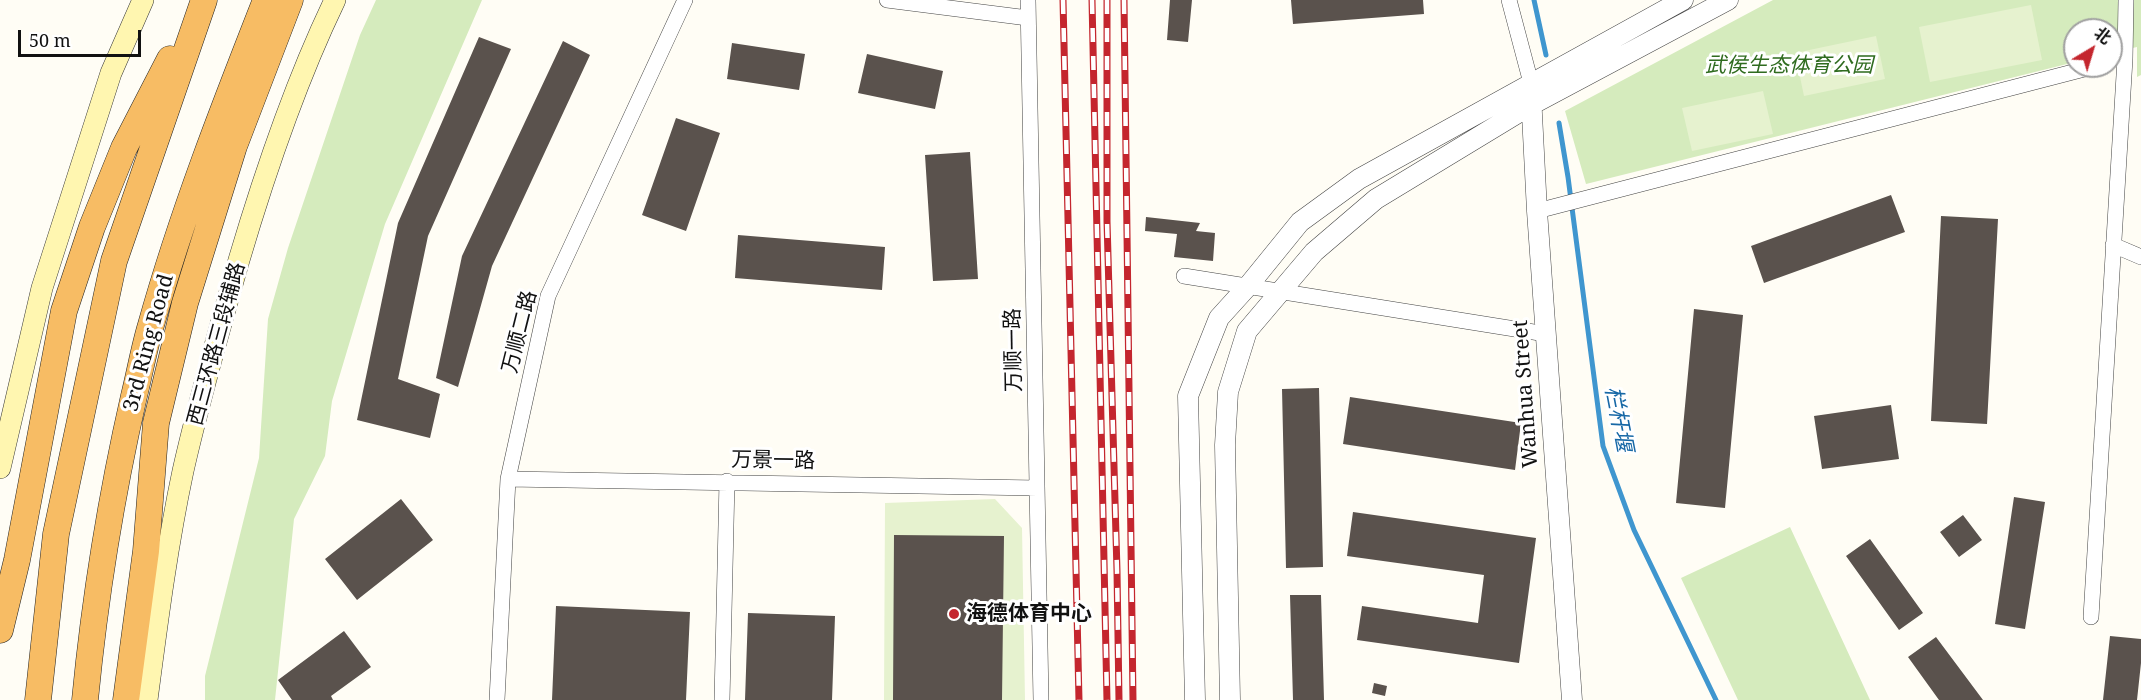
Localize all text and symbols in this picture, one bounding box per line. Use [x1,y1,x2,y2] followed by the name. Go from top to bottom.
[21,18,144,56] scale bar
[2063,18,2123,78] north arrow
[2090,22,2116,49] text: 北
[29,28,71,52] text: 50 m
[1705,53,1873,79] park label: 武侯生态体育公园
[183,260,251,428] street label: 西三环路三段辅路
[119,271,179,415] street label: 3rd Ring Road
[498,288,542,376] street label: 万顺二路
[1001,308,1027,392] street label: 万顺一路
[1508,319,1544,469] street label: Wanhua Street
[1599,384,1637,454] water label: 栏杆堰
[731,448,815,474] street label: 万景一路
[966,601,1092,627] place label: 海德体育中心
[947,607,961,621] marker: 海德体育中心

